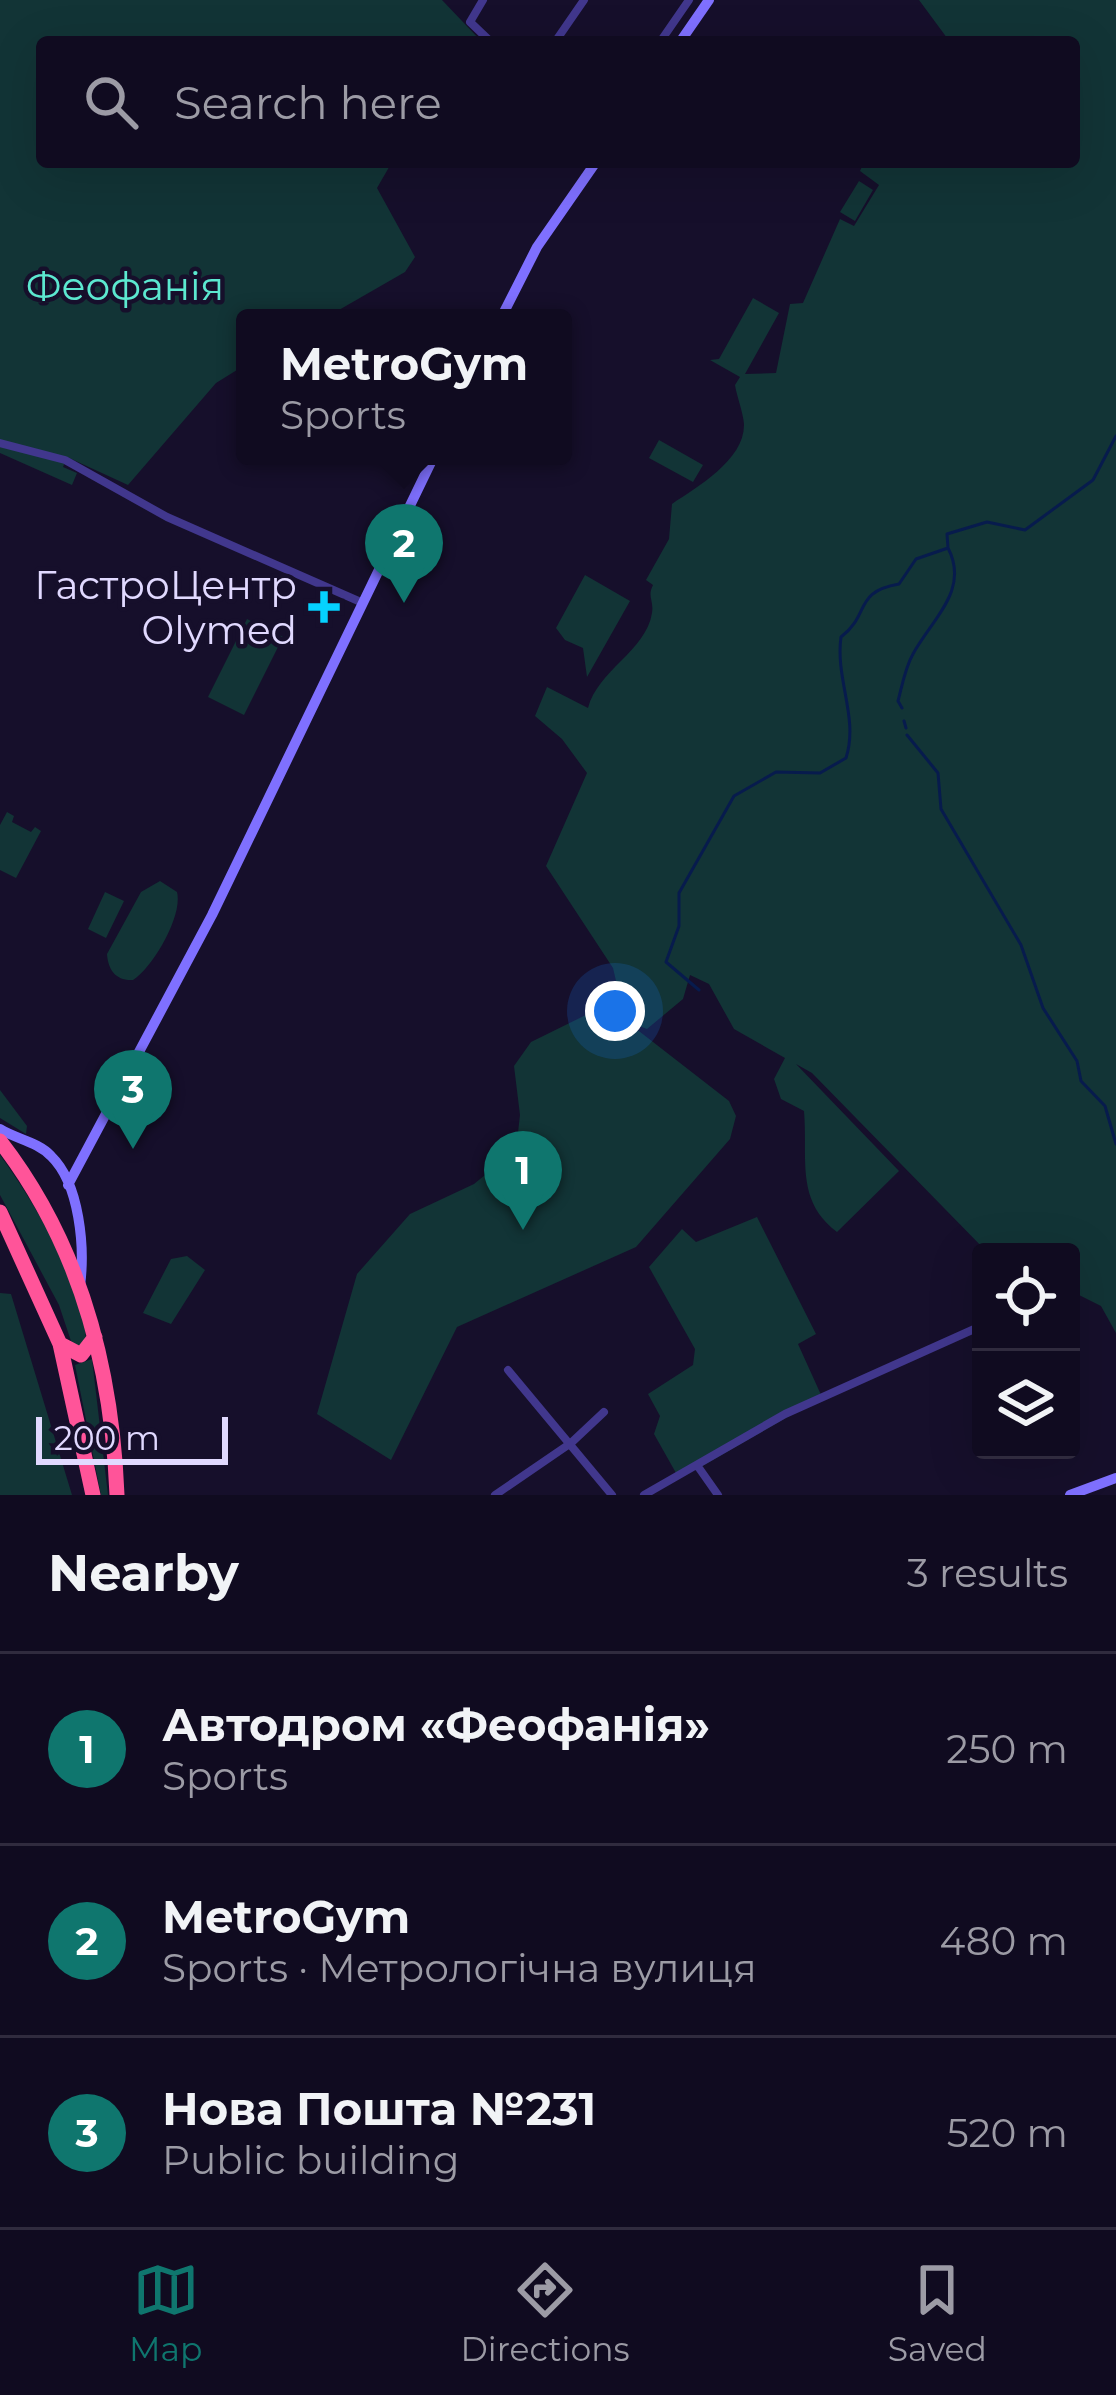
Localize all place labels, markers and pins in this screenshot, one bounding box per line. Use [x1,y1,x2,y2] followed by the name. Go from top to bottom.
[365,504,443,603] pin: 2
[34,561,297,654] place label: ГастроЦентр Olymed
[308,591,340,623] marker: ГастроЦентр Olymed
[94,1050,172,1149] pin: 3
[484,1131,562,1230] pin: 1

